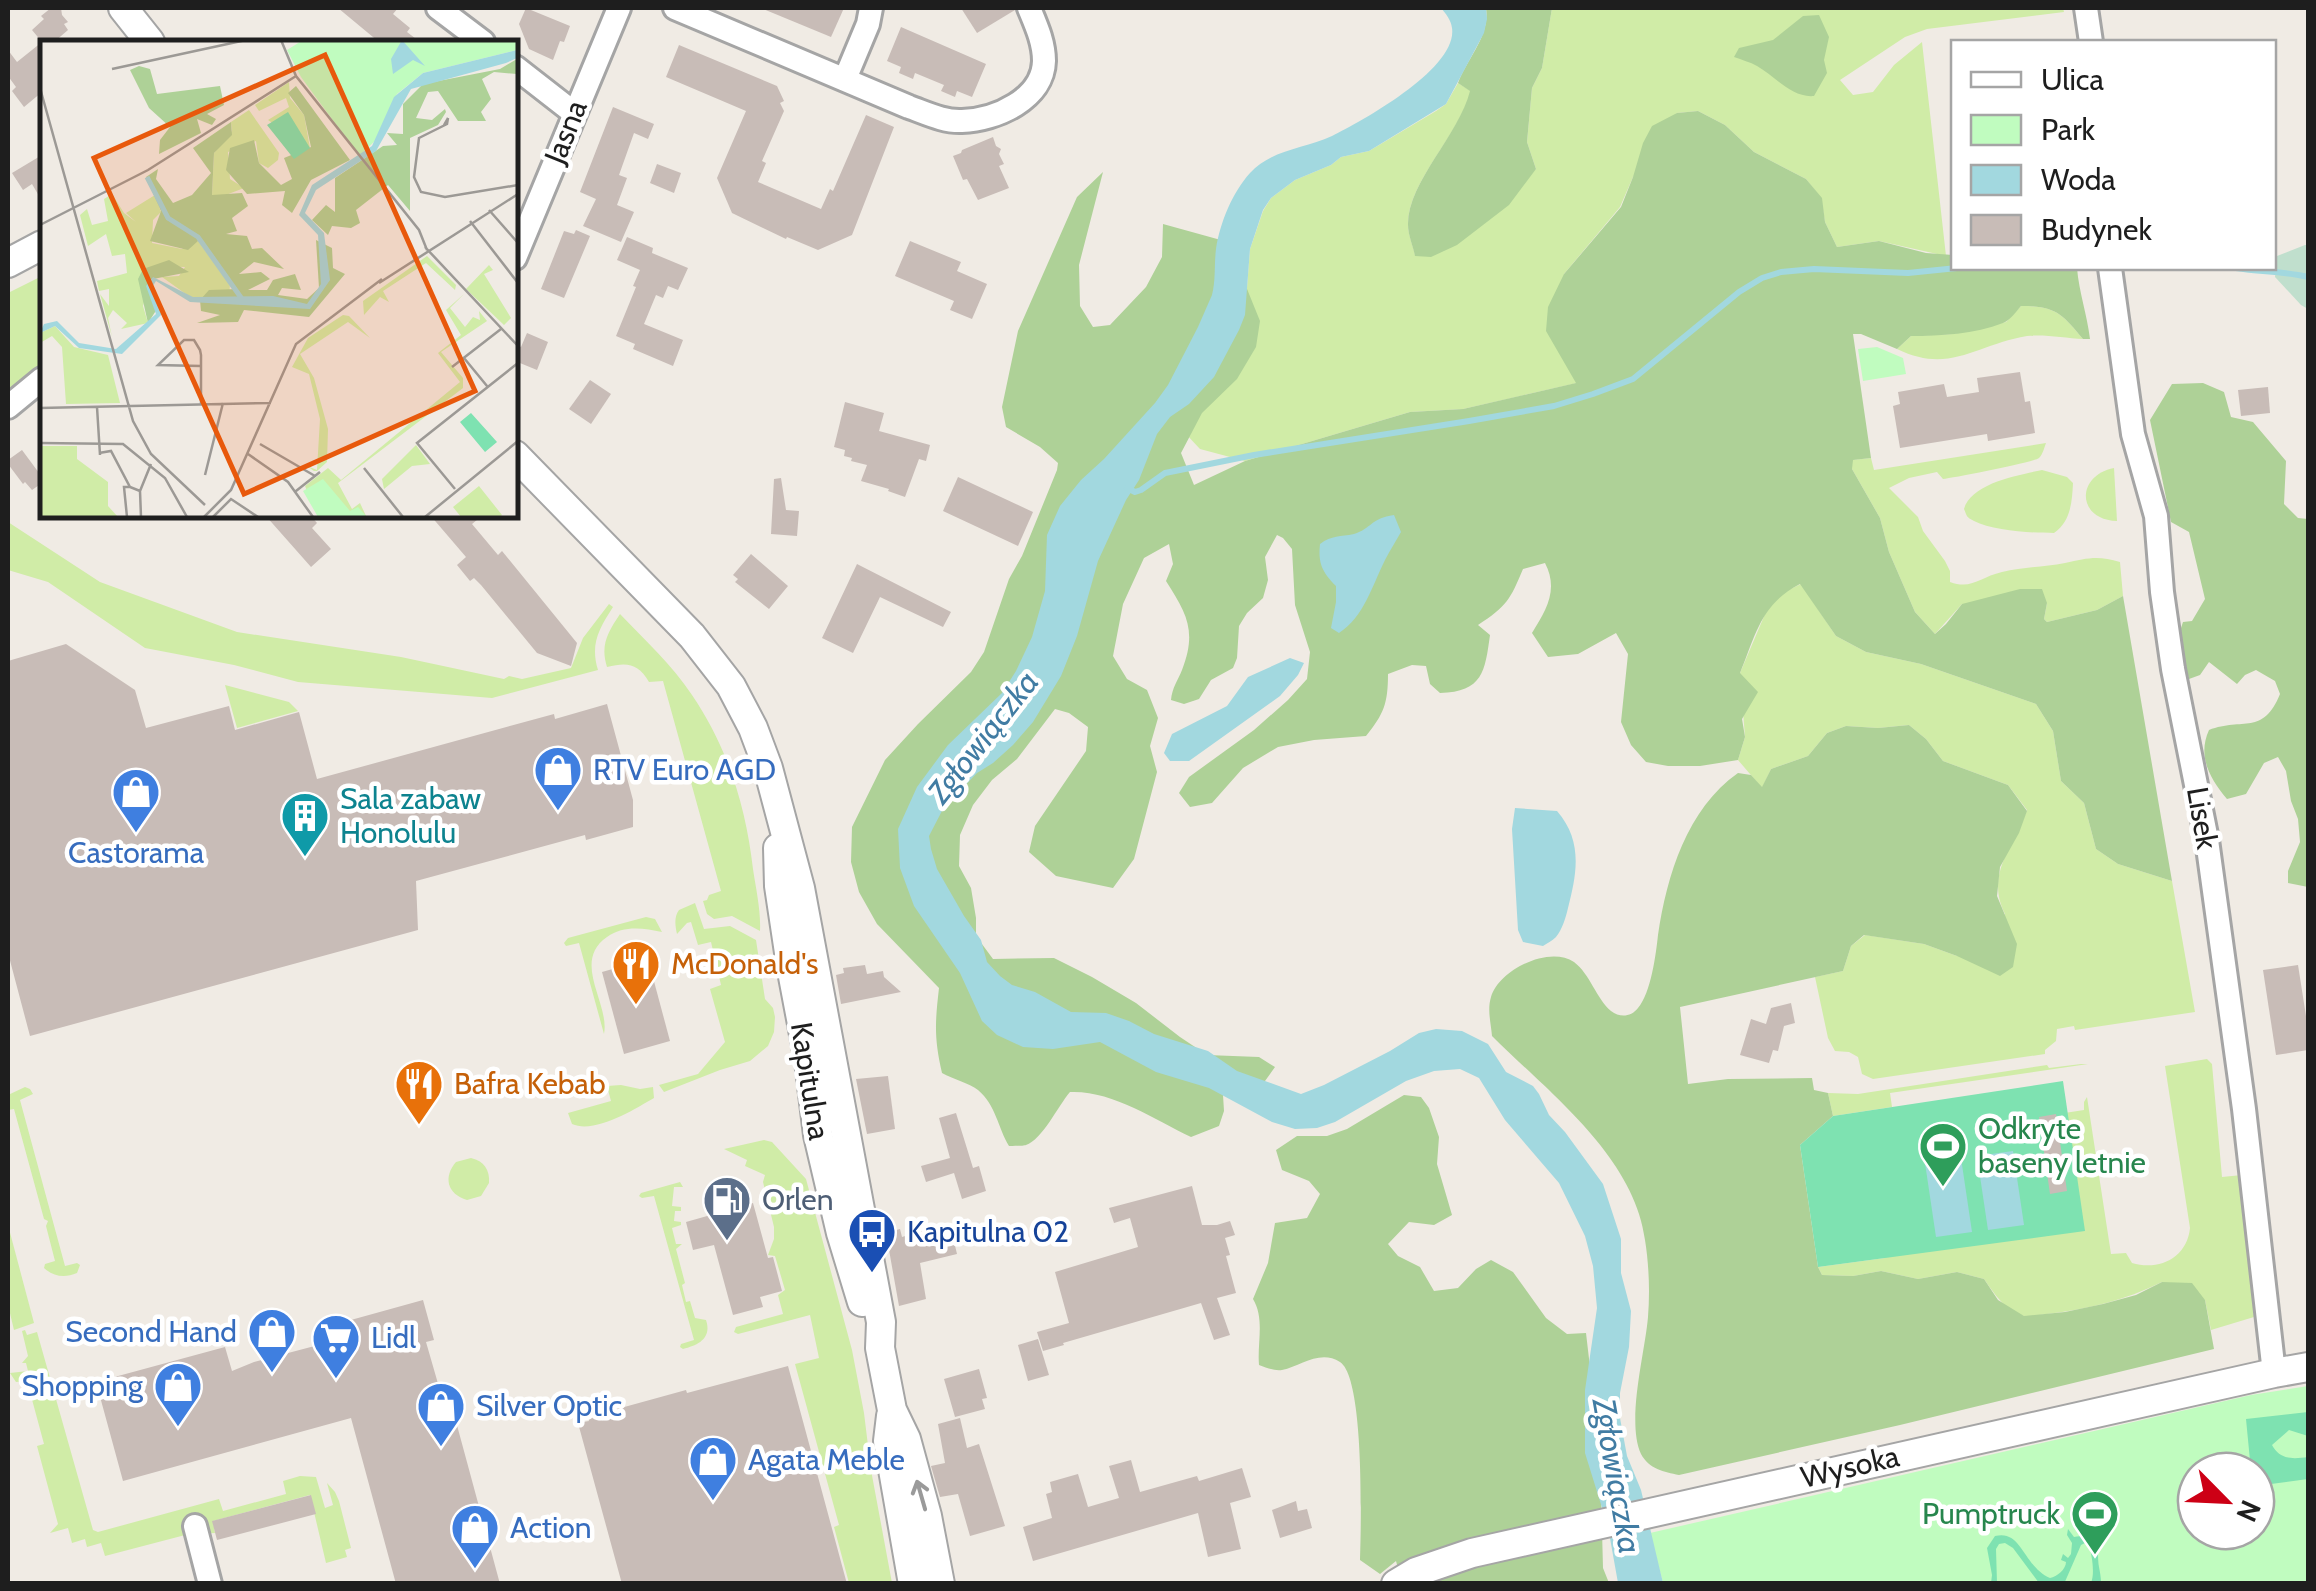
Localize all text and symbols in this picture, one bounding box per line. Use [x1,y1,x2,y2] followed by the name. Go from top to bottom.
[40,40,518,518] inset map
[1951,40,2276,270] legend
[2041,61,2104,98] text: Ulica
[536,94,595,170] street label: Jasna
[2041,111,2096,148] text: Park
[2041,161,2116,198] text: Woda
[2041,211,2152,248] text: Budynek
[918,663,1046,812] water label: Zgłowiączka
[532,744,584,812] shop icon: RTV Euro AGD
[593,751,776,788] place label: RTV Euro AGD
[110,766,162,834] shop icon: Castorama
[340,780,481,851] place label: Sala zabaw Honolulu
[2179,784,2226,852] street label: Lisek
[279,790,331,858] building icon: Sala zabaw Honolulu
[68,834,205,871] place label: Castorama
[610,938,662,1006] restaurant icon: McDonald's
[671,945,818,982] place label: McDonald's
[783,1019,838,1143] street label: Kapitulna
[393,1058,445,1126] restaurant icon: Bafra Kebab
[454,1065,606,1102] place label: Bafra Kebab
[1978,1110,2146,1181] place label: Odkryte baseny letnie
[1917,1120,1969,1188] sports icon: Odkryte baseny letnie
[701,1174,753,1242] fuel station icon: Orlen
[762,1181,833,1218] place label: Orlen
[846,1206,898,1274] bus stop icon: Kapitulna 02
[907,1213,1069,1250] place label: Kapitulna 02
[246,1306,298,1374] shop icon: Second Hand
[310,1312,362,1380] supermarket icon: Lidl
[65,1313,237,1350] place label: Second Hand
[371,1319,416,1356] place label: Lidl
[152,1360,204,1428] shop icon: Shopping
[21,1367,144,1404] place label: Shopping
[415,1380,467,1448] shop icon: Silver Optic
[476,1387,622,1424] place label: Silver Optic
[1584,1393,1650,1557] water label: Zgłowiączka
[687,1434,739,1502] shop icon: Agata Meble
[1797,1437,1903,1496] street label: Wysoka
[748,1441,905,1478] place label: Agata Meble
[2176,1451,2276,1551] north arrow
[911,1480,929,1511] one-way arrow
[2069,1488,2121,1556] sports icon: Pumptruck
[1922,1495,2061,1532] place label: Pumptruck
[2229,1495,2268,1527] text: N
[449,1502,501,1570] shop icon: Action
[510,1509,592,1546] place label: Action

